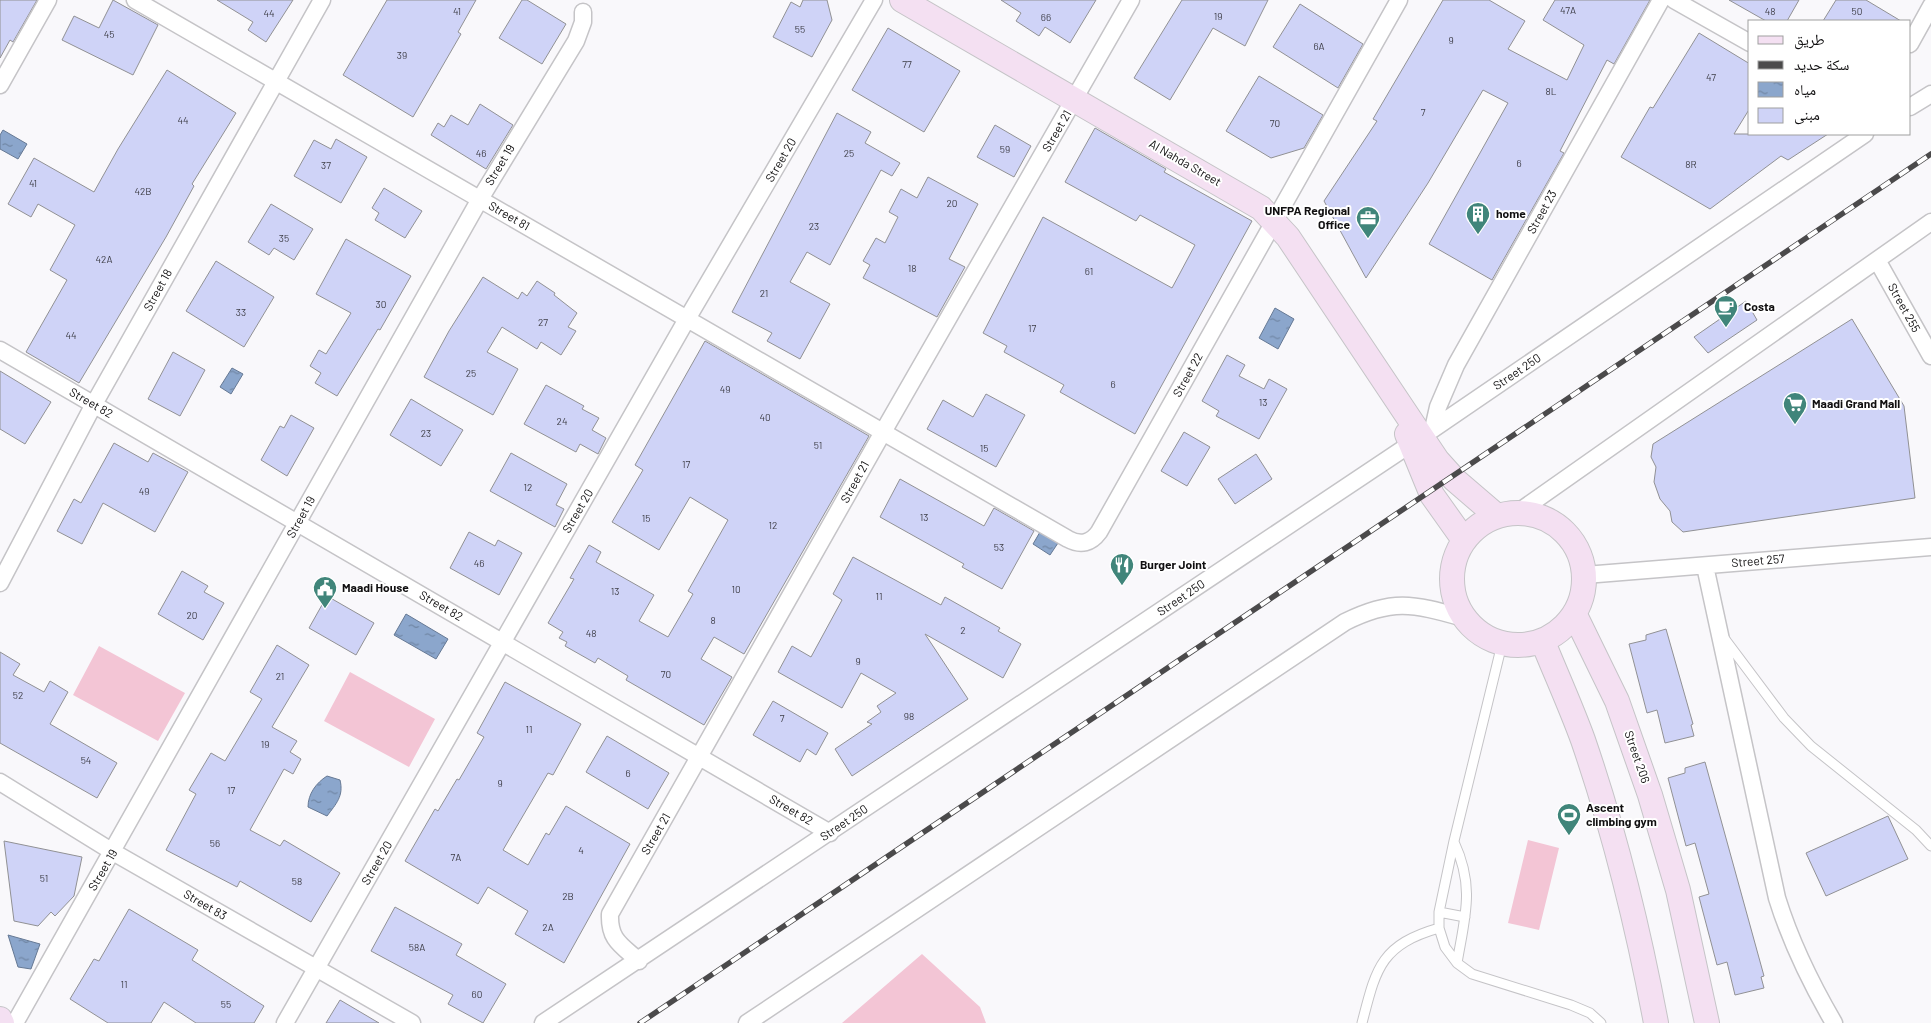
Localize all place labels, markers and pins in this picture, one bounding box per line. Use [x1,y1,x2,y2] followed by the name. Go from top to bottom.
[1465,201,1491,235] building icon: home
[1265,203,1350,231] place label: UNFPA Regional Office
[1355,205,1381,239] office icon: UNFPA Regional Office
[1496,206,1526,220] place label: home
[1713,294,1739,328] cafe icon: Costa
[1744,299,1775,313] place label: Costa
[1782,391,1808,425] supermarket icon: Maadi Grand Mall
[1812,396,1900,410] place label: Maadi Grand Mall
[1109,552,1135,586] restaurant icon: Burger Joint
[1140,557,1207,571] place label: Burger Joint
[312,575,338,609] public building icon: Maadi House
[342,580,409,594] place label: Maadi House
[1586,800,1657,828] place label: Ascent climbing gym
[1556,802,1582,836] sports icon: Ascent climbing gym

